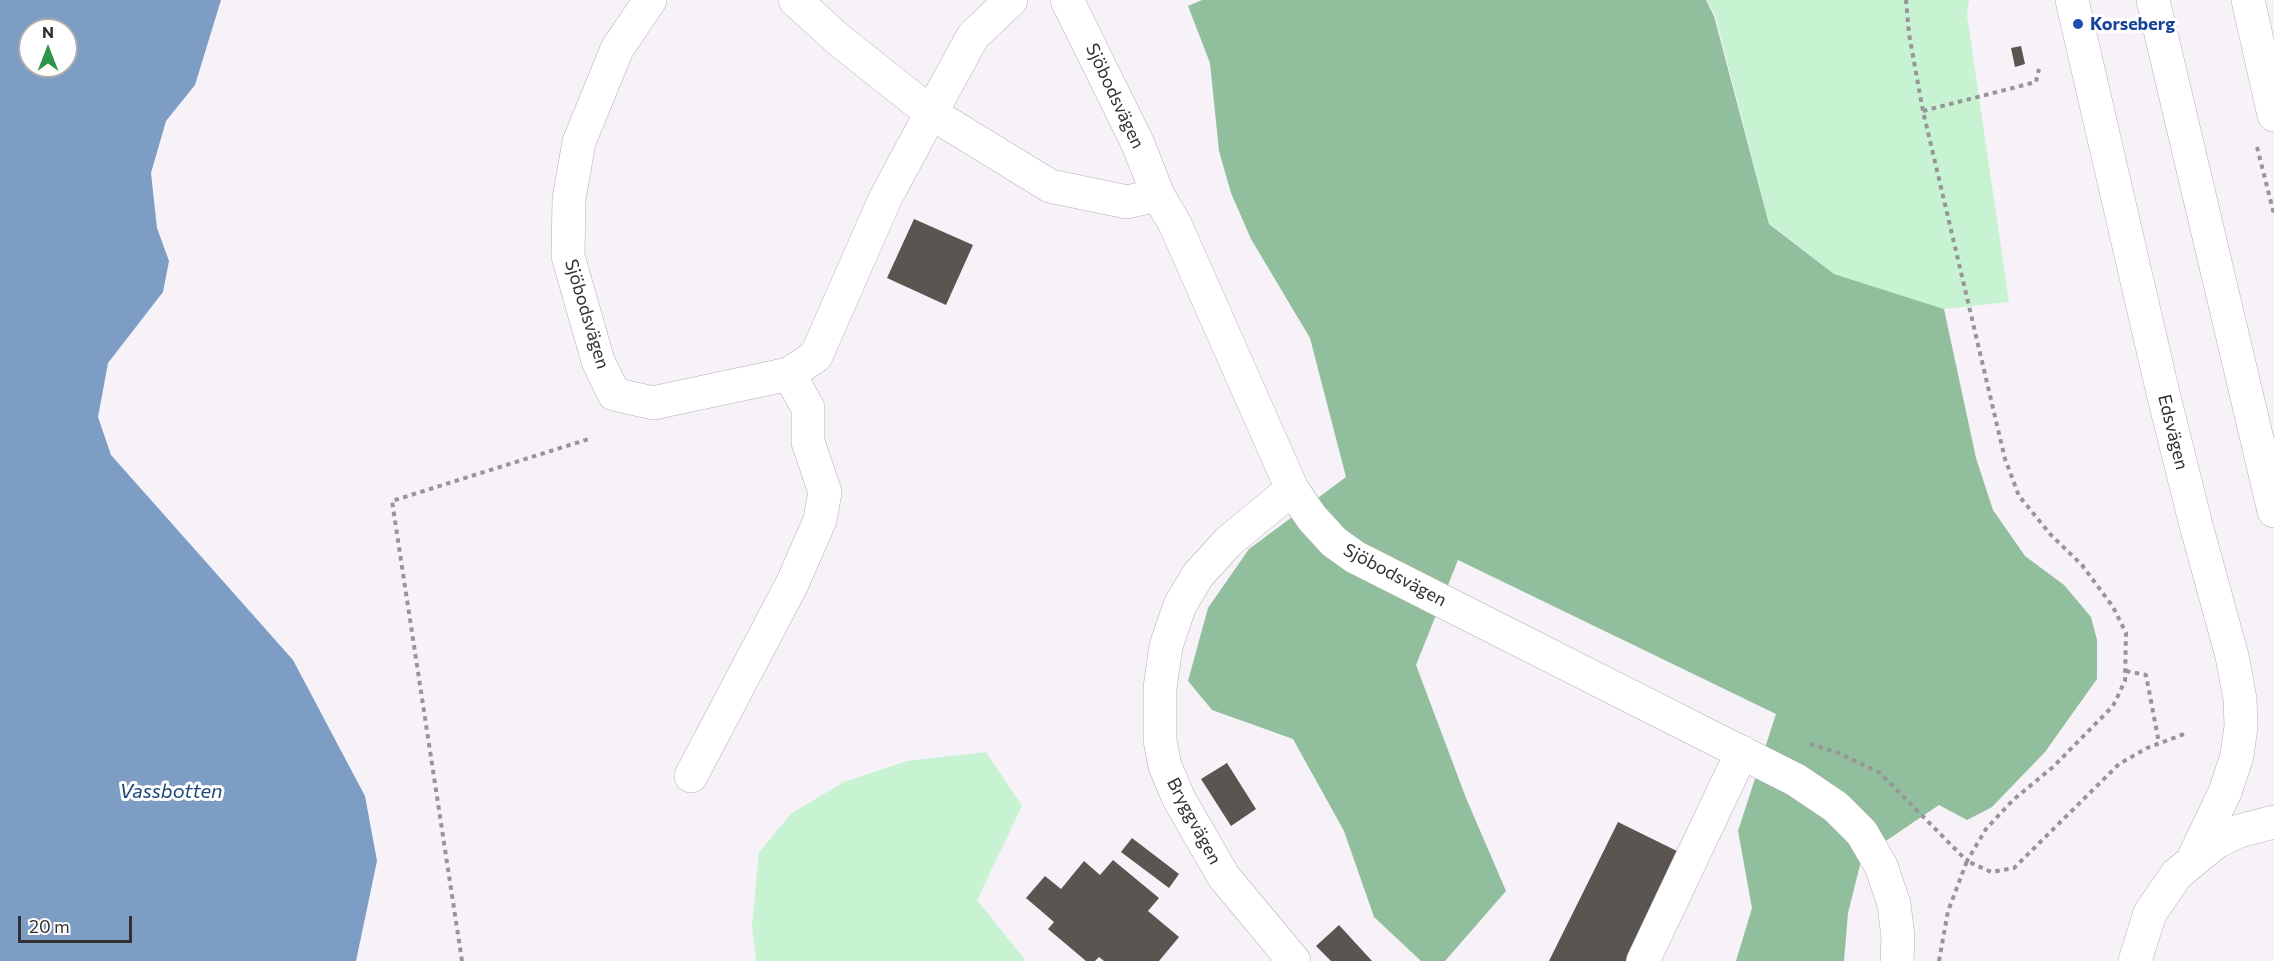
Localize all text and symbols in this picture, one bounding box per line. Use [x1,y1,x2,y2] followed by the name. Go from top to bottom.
[2090,13,2175,35] place label: Korseberg
[2071,17,2085,31] marker: Korseberg
[18,18,78,78] north arrow
[42,22,54,41] text: N
[1081,40,1149,152] street label: Sjöbodsvägen
[560,257,614,371] street label: Sjöbodsvägen
[2153,392,2193,472] street label: Edsvägen
[1340,539,1450,611] street label: Sjöbodsvägen
[1162,774,1226,868] street label: Bryggvägen
[119,779,223,803] water label: Vassbotten
[21,904,135,942] scale bar
[29,915,70,937] text: 20 m

